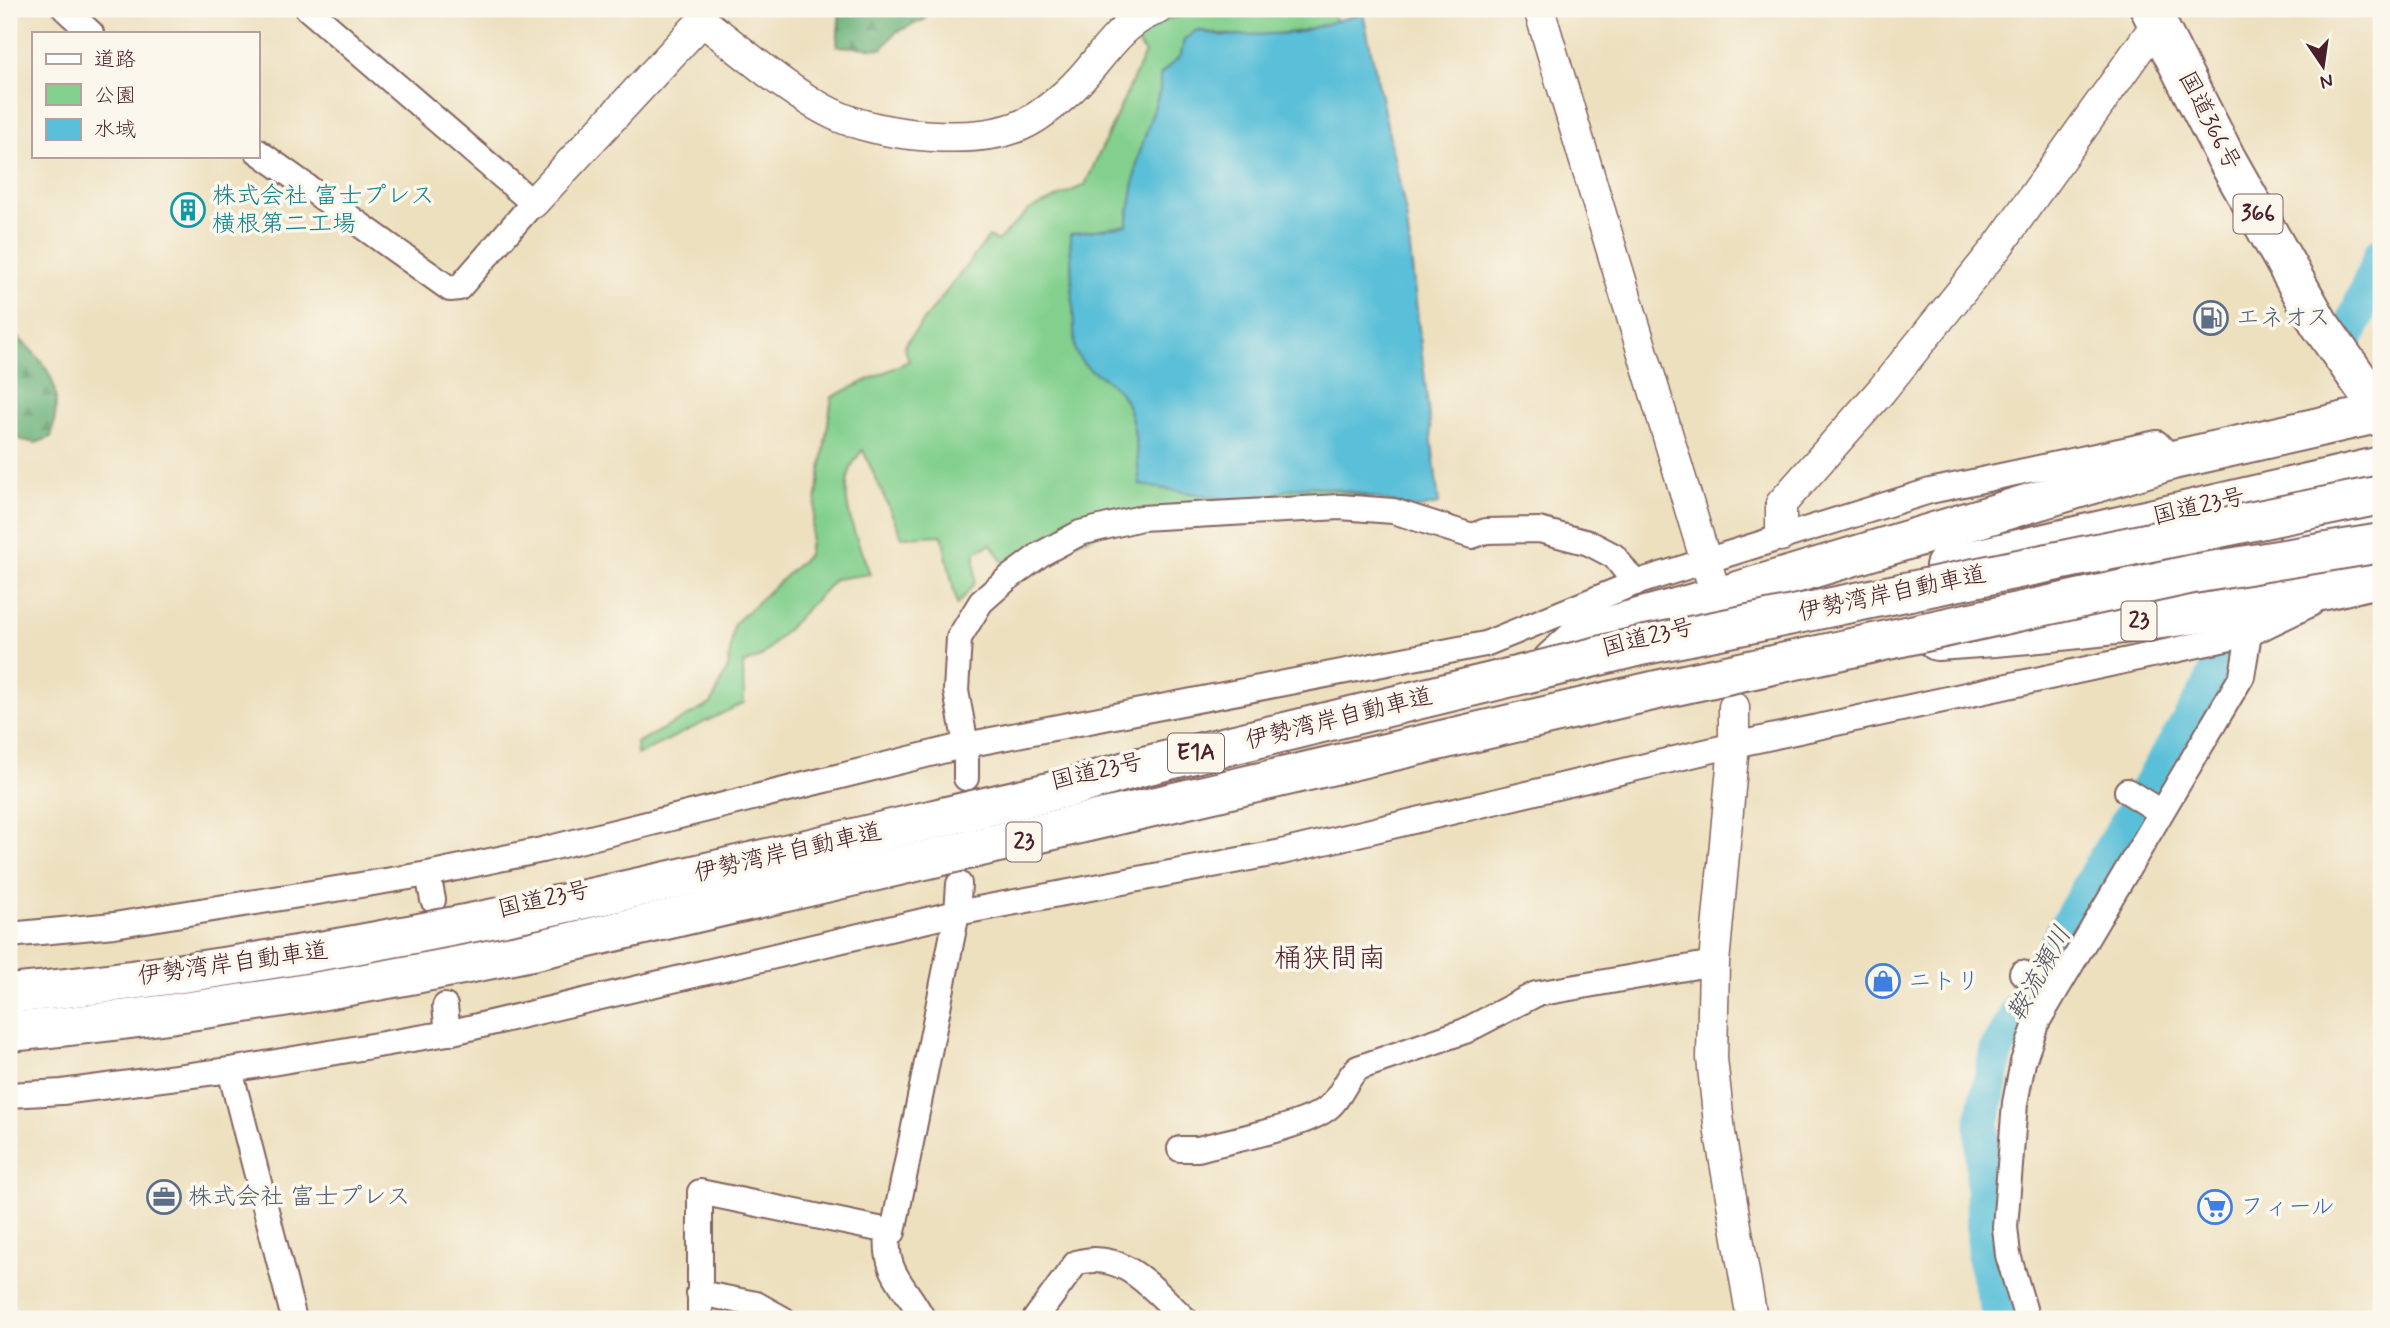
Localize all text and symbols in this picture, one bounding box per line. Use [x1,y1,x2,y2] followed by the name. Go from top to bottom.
[32,32,259,158] legend
[2288,32,2358,102] north arrow
[94,46,136,74] text: 道路
[2171,66,2247,176] street label: 国道366号
[2318,67,2335,95] text: N
[94,82,136,110] text: 公園
[94,116,136,144] text: 水域
[212,181,434,240] place label: 株式会社 富士プレス 横根第二工場
[169,191,207,229] building icon: 株式会社 富士プレス 横根第二工場
[2234,195,2282,234] road number: 366
[2192,299,2230,337] fuel station icon: エネオス
[2236,303,2331,334] place label: エネオス
[2150,481,2248,533] street label: 国道23号
[1795,559,1989,629] street label: 伊勢湾岸自動車道
[2122,601,2156,640] road number: 23
[1599,612,1697,664] street label: 国道23号
[1242,681,1436,757] street label: 伊勢湾岸自動車道
[1168,734,1224,772] road number: E1A
[1048,746,1146,798] street label: 国道23号
[691,816,885,890] street label: 伊勢湾岸自動車道
[1006,822,1042,862] road number: 23
[495,874,593,926] street label: 国道23号
[2000,920,2080,1028] water label: 鞍流瀬川
[136,935,330,993] street label: 伊勢湾岸自動車道
[1274,941,1386,978] district label: 桶狭間南
[1864,962,1902,1000] shop icon: ニトリ
[1908,966,1980,997] place label: ニトリ
[145,1178,183,1216] office icon: 株式会社 富士プレス
[188,1182,410,1213] place label: 株式会社 富士プレス
[2196,1188,2234,1226] supermarket icon: フィール
[2240,1192,2335,1223] place label: フィール

